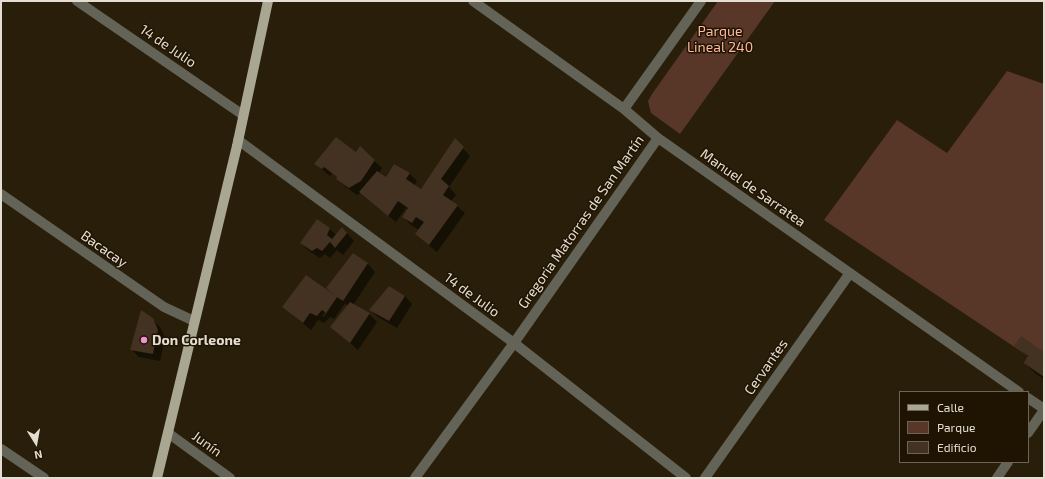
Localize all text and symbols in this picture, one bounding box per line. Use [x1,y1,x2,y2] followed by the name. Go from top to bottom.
[137,21,199,71] street label: 14 de Julio
[687,23,753,56] park label: Parque Lineal 240
[515,132,647,312] street label: Gregoria Matorras de San Martín
[697,145,809,231] street label: Manuel de Sarratea
[78,227,130,271] street label: Bacacay
[441,269,503,321] street label: 14 de Julio
[152,332,241,348] place label: Don Corleone
[139,335,149,345] marker: Don Corleone
[741,336,791,398] street label: Cervantes
[899,391,1029,463] legend
[937,400,964,414] text: Calle
[937,420,975,434] text: Parque
[16,423,56,463] north arrow
[189,428,225,460] street label: Junín
[937,440,977,454] text: Edificio
[33,448,44,462] text: N

